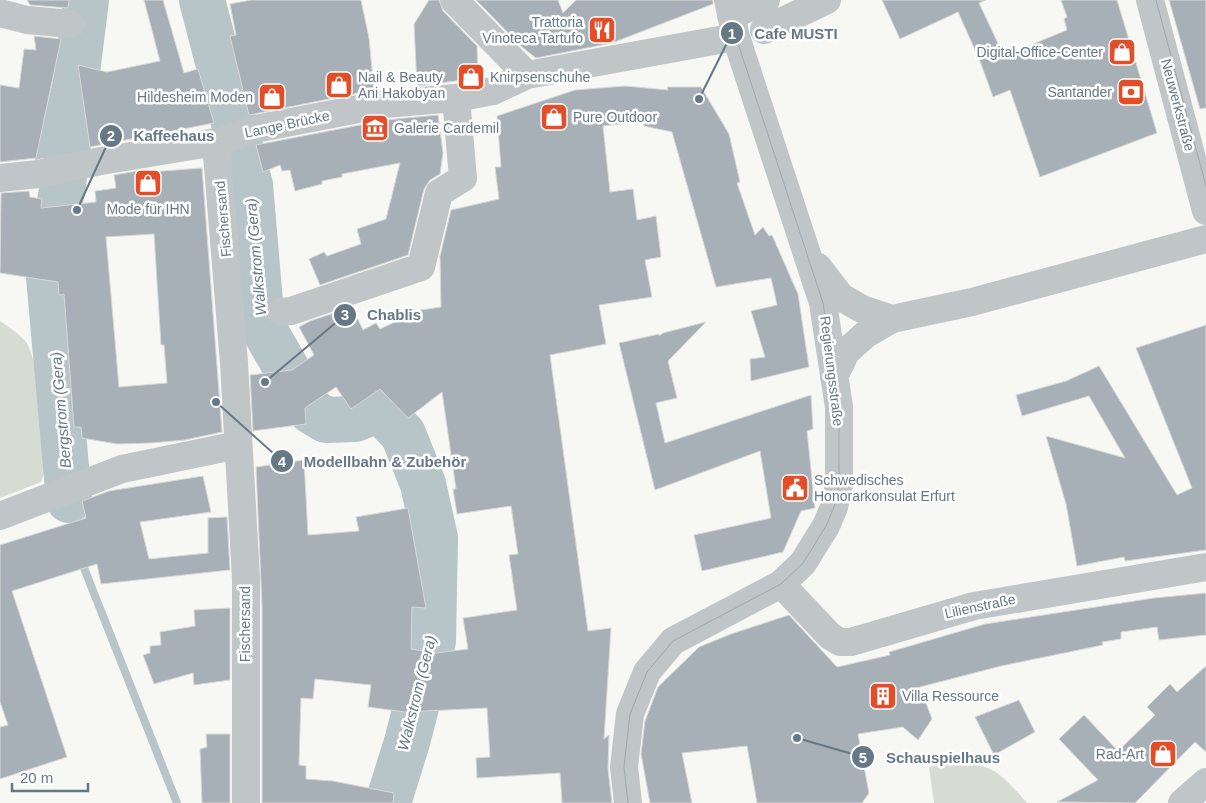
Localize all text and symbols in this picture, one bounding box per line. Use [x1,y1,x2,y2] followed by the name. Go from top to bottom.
[482,14,583,46] place label: Trattoria Vinoteca Tartufo
[587,15,617,45] restaurant icon: Trattoria Vinoteca Tartufo
[720,18,848,48] callout: Cafe MUSTI
[728,25,736,42] text: 1
[754,25,838,42] text: Cafe MUSTI
[1107,37,1137,67] shop icon: Digital-Office-Center
[976,44,1103,60] place label: Digital-Office-Center
[1158,57,1198,153] street label: Neuwerkstraße
[456,62,486,92] shop icon: Knirpsenschuhe
[358,69,445,101] place label: Nail & Beauty Ani Hakobyan
[490,69,591,85] place label: Knirpsenschuhe
[324,70,354,100] shop icon: Nail & Beauty Ani Hakobyan
[1116,77,1146,107] bank icon: Santander
[257,82,287,112] shop icon: Hildesheim Moden
[1047,84,1112,100] place label: Santander
[137,89,253,105] place label: Hildesheim Moden
[539,102,569,132] shop icon: Pure Outdoor
[243,107,331,141] street label: Lange Brücke
[573,109,657,125] place label: Pure Outdoor
[360,113,390,143] museum icon: Galerie Cardemil
[394,120,499,136] place label: Galerie Cardemil
[98,121,224,151] callout: Kaffeehaus
[107,127,115,144] text: 2
[134,127,214,144] text: Kaffeehaus
[133,168,163,198] shop icon: Mode für IHN
[212,180,234,258] street label: Fischersand
[242,197,269,317] water label: Walkstrom (Gera)
[106,201,190,217] place label: Mode für IHN
[332,300,431,330] callout: Chablis
[341,306,349,323] text: 3
[367,306,421,323] text: Chablis
[817,315,847,427] street label: Regierungsstraße
[47,351,74,469] water label: Bergstrom (Gera)
[269,446,477,476] callout: Modellbahn & Zubehör
[278,453,287,470] text: 4
[304,453,466,470] text: Modellbahn & Zubehör
[814,472,955,504] place label: Schwedisches Honorarkonsulat Erfurt
[780,473,810,503] public building icon: Schwedisches Honorarkonsulat Erfurt
[237,586,253,662] street label: Fischersand
[943,591,1017,621] street label: Lilienstraße
[394,634,439,752] water label: Walkstrom (Gera)
[868,681,898,711] building icon: Villa Ressource
[902,688,999,704] place label: Villa Ressource
[1148,739,1178,769] shop icon: Rad-Art
[851,742,1010,772] callout: Schauspielhaus
[1096,746,1144,762] place label: Rad-Art
[859,749,867,766] text: 5
[886,749,1000,766] text: Schauspielhaus
[12,760,89,792] scale bar
[20,769,53,786] text: 20 m

